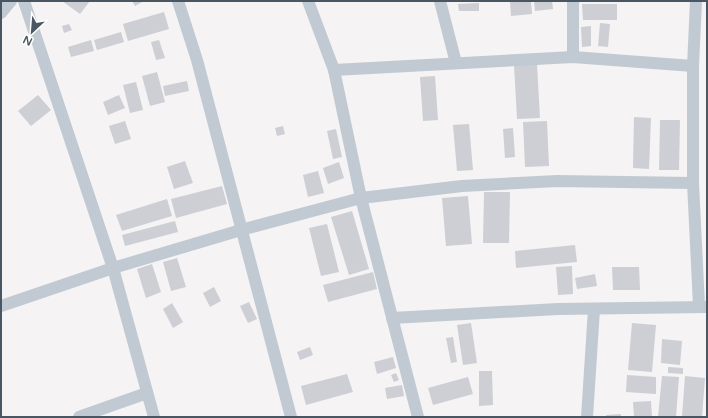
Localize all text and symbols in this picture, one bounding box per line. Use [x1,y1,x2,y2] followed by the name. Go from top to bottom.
[12,12,52,52] north arrow
[21,33,35,48] text: N

